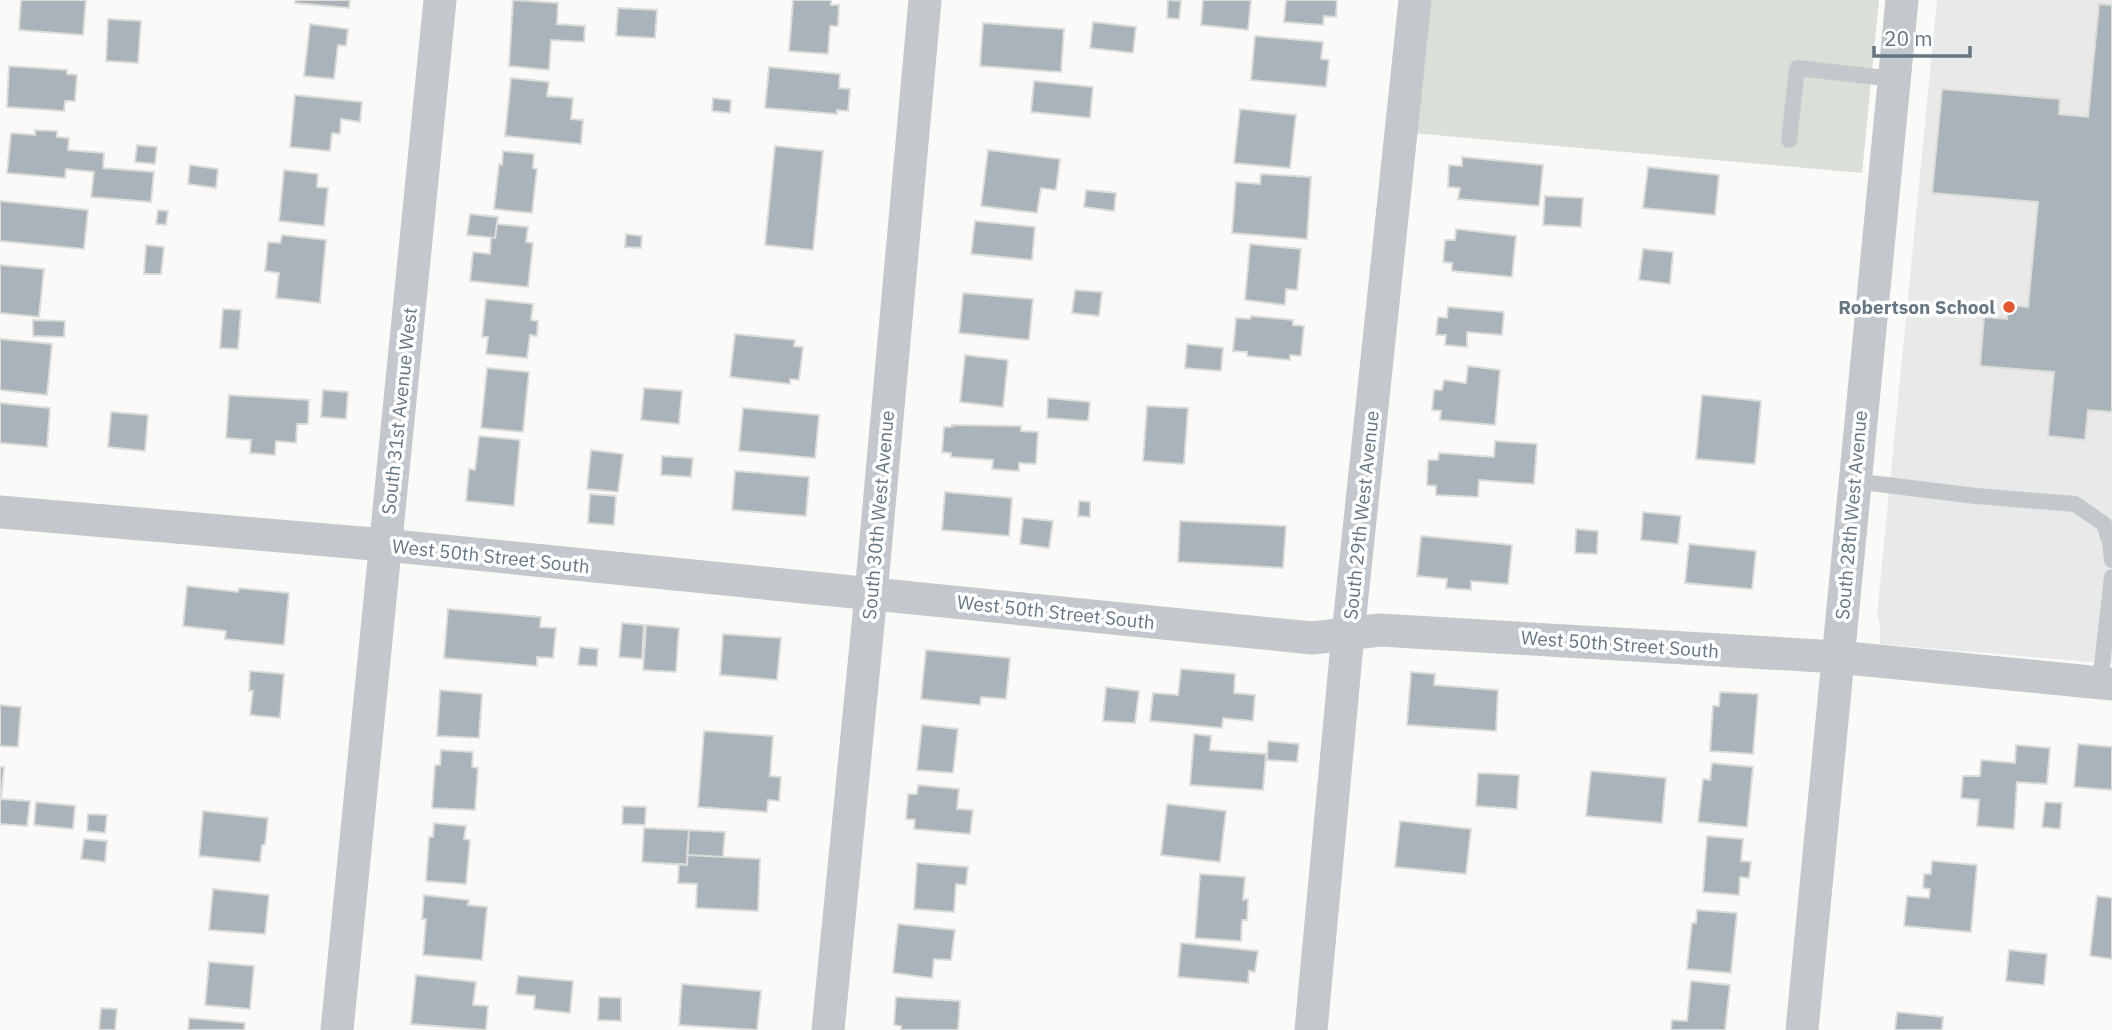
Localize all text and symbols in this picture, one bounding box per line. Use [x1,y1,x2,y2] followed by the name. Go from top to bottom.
[1874,14,1970,58] scale bar
[1884,24,1933,52] text: 20 m
[1838,295,1995,319] place label: Robertson School
[2001,299,2017,315] marker: Robertson School
[376,306,422,516] street label: South 31st Avenue West
[857,409,899,621] street label: South 30th West Avenue
[1338,409,1384,621] street label: South 29th West Avenue
[1830,409,1872,621] street label: South 28th West Avenue
[391,534,591,578] street label: West 50th Street South
[956,590,1156,634] street label: West 50th Street South
[1520,625,1720,663] street label: West 50th Street South

